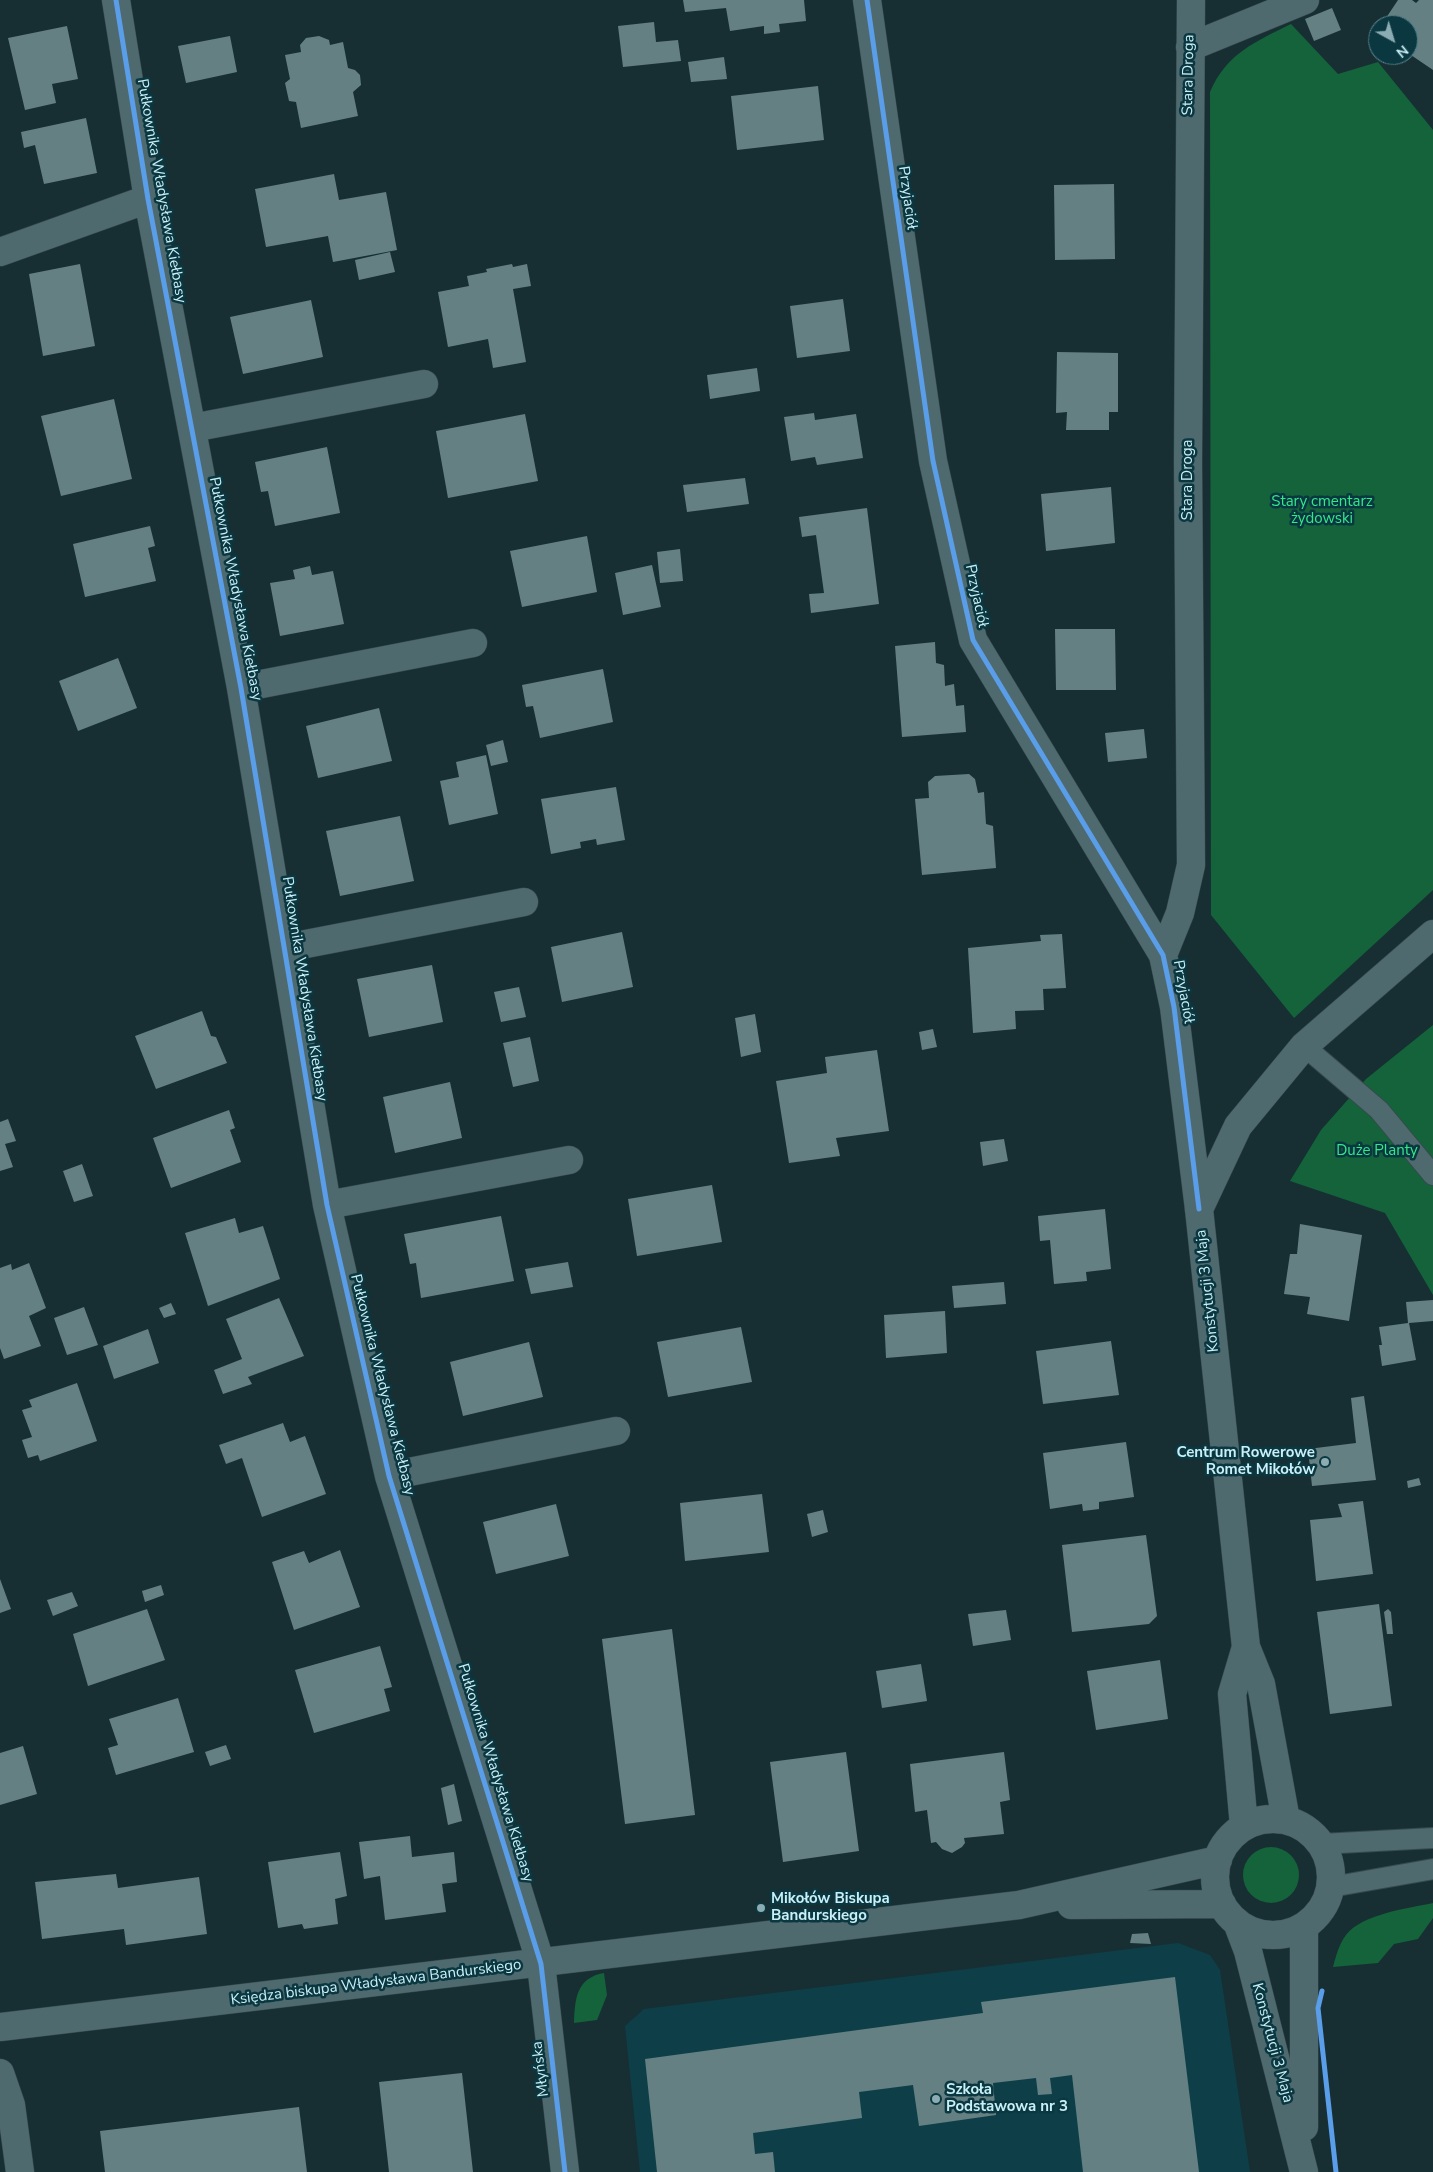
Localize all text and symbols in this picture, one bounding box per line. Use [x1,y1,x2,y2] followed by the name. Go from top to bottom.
[1368,15,1418,65] north arrow
[1179,34,1199,116] street label: Stara Droga
[1392,41,1412,62] text: N
[132,77,190,305] street label: Pułkownika Władysława Kiełbasy
[894,165,920,231] street label: Przyjaciół
[1179,440,1197,520] street label: Stara Droga
[204,476,266,702] street label: Pułkownika Władysława Kiełbasy
[1271,493,1373,528] park label: Stary cmentarz żydowski
[961,563,991,629] street label: Przyjaciół
[277,875,331,1103] street label: Pułkownika Władysława Kiełbasy
[1169,959,1197,1025] street label: Przyjaciół
[1336,1142,1418,1160] park label: Duże Planty
[1193,1229,1223,1353] street label: Konstytucji 3 Maja
[346,1273,418,1497] street label: Pułkownika Władysława Kiełbasy
[1177,1444,1315,1479] place label: Centrum Rowerowe Romet Mikołów
[1319,1456,1331,1468] marker: Centrum Rowerowe Romet Mikołów
[453,1662,537,1884] street label: Pułkownika Władysława Kiełbasy
[771,1890,890,1925] place label: Mikołów Biskupa Bandurskiego
[755,1902,767,1914] marker: Mikołów Biskupa Bandurskiego
[230,1956,522,2010] street label: Księdza biskupa Władysława Bandurskiego
[1247,1981,1297,2105] street label: Konstytucji 3 Maja
[529,2040,553,2098] street label: Młyńska
[946,2081,1068,2116] place label: Szkoła Podstawowa nr 3
[930,2093,942,2105] marker: Szkoła Podstawowa nr 3

